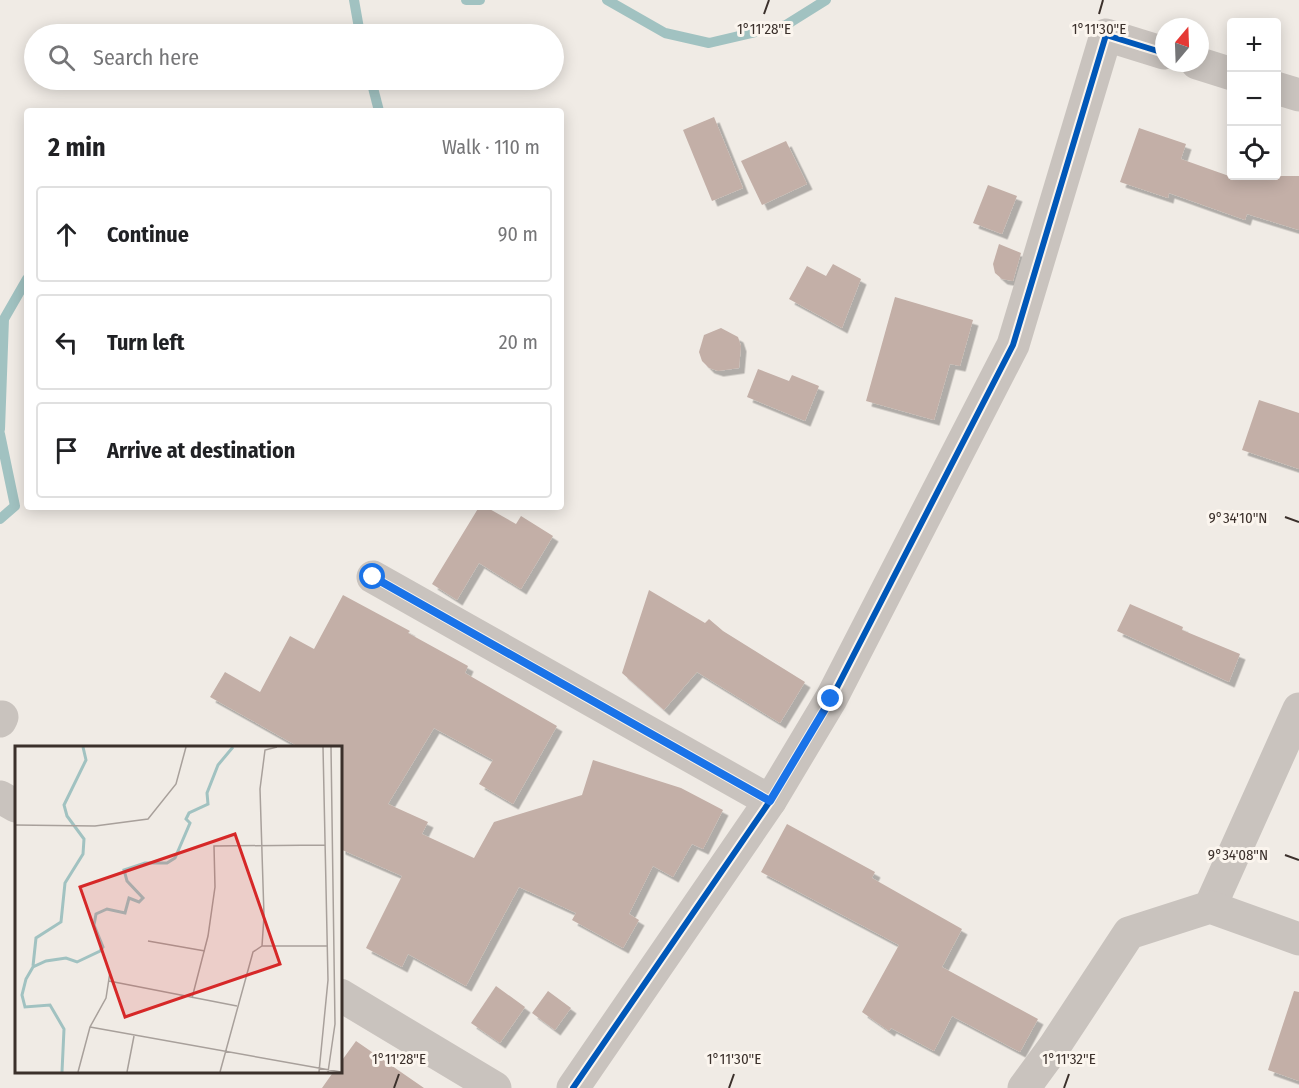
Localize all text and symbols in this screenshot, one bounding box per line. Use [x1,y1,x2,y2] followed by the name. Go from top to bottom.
[1155,18,1209,72] north arrow
[1227,18,1281,180] map controls
[1227,18,1281,72] button: +
[737,20,791,38] text: 1°11'28"E
[1072,20,1126,38] text: 1°11'30"E
[24,24,564,90] search box
[45,41,78,74] icon: search
[93,44,199,71] text: Search here
[1227,72,1281,126] button: −
[1227,126,1281,180] button: locate
[48,132,106,163] text: 2 min
[442,135,540,159] text: Walk · 110 m
[50,218,83,251] icon: ahead
[107,221,189,248] text: Continue
[498,222,538,246] text: 90 m
[50,326,83,359] icon: left
[107,329,185,356] text: Turn left
[499,330,538,354] text: 20 m
[50,434,83,467] icon: arrive
[107,437,295,464] text: Arrive at destination
[1209,509,1267,527] text: 9°34'10"N
[359,563,385,589] route start
[817,685,843,711] route end
[15,746,342,1073] inset map
[1208,846,1268,864] text: 9°34'08"N
[372,1050,426,1068] text: 1°11'28"E
[707,1050,761,1068] text: 1°11'30"E
[1042,1050,1096,1068] text: 1°11'32"E

